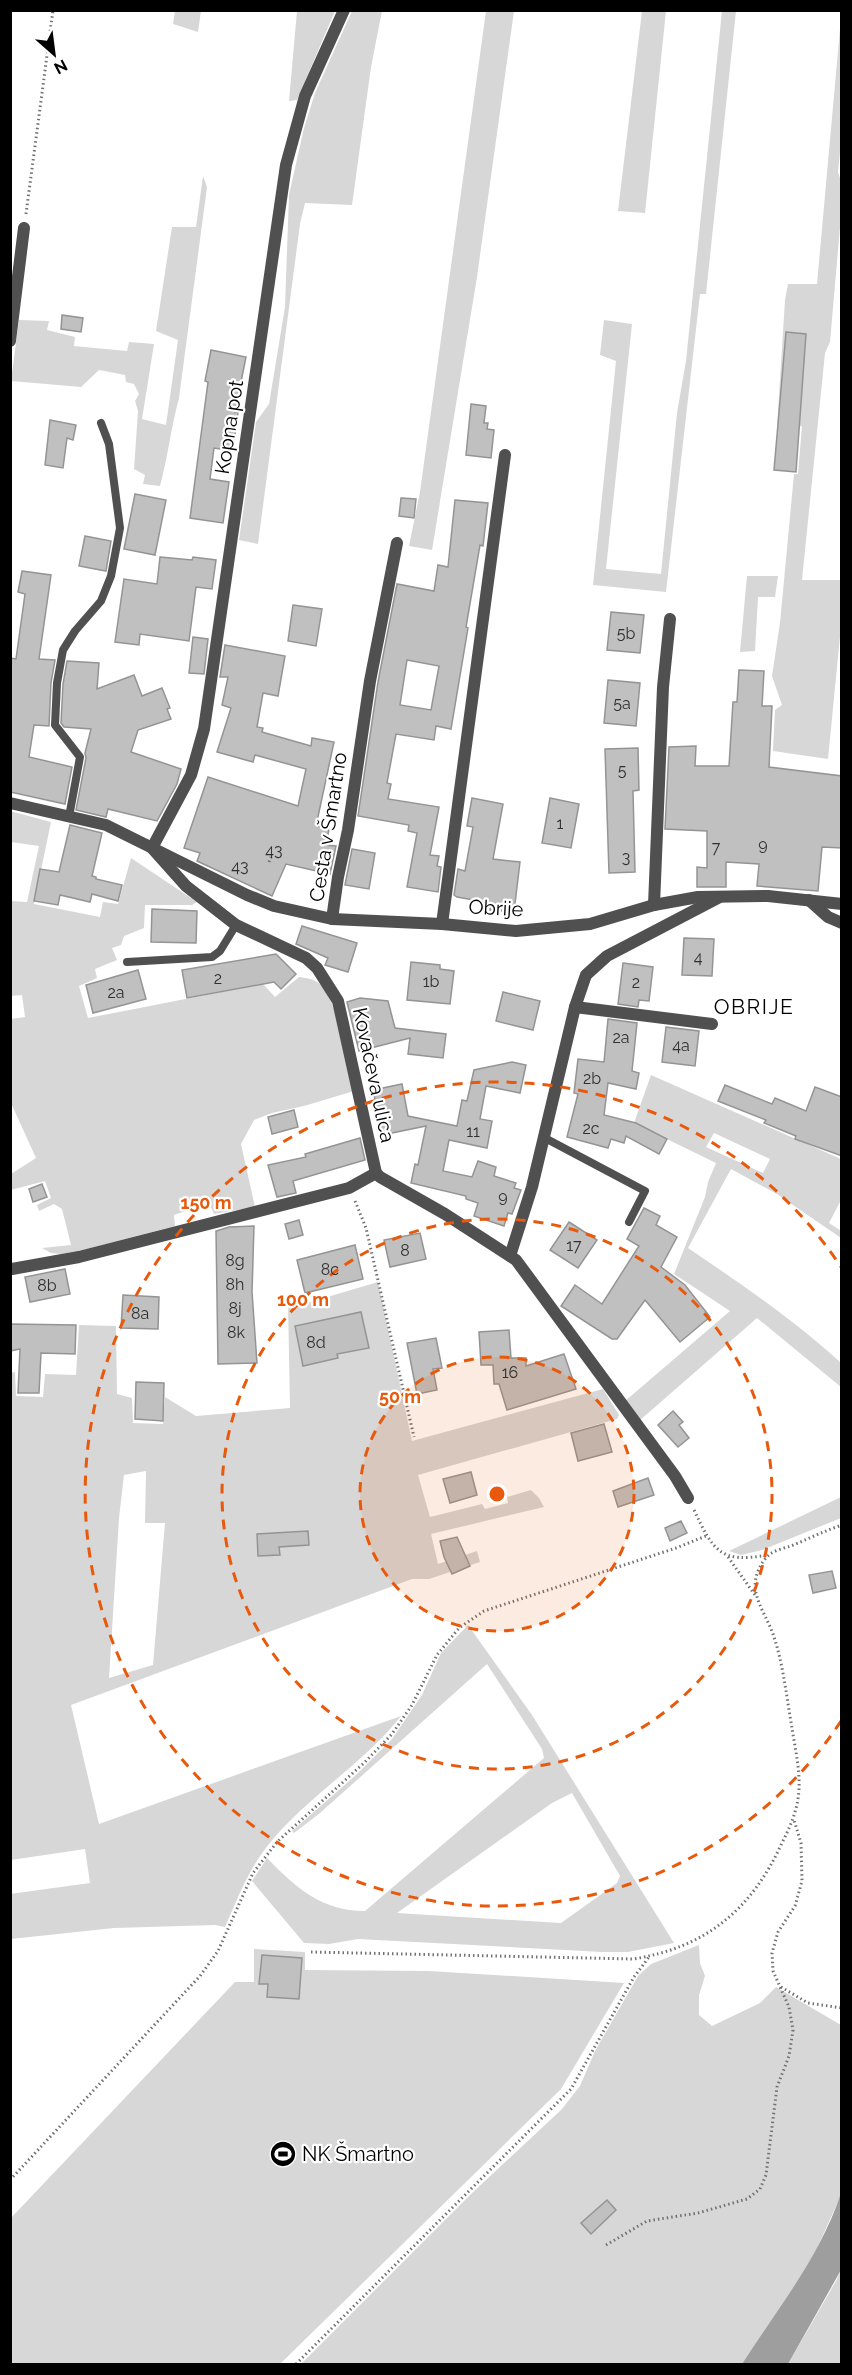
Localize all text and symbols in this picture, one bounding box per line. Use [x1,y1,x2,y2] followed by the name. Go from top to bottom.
[24,24,84,84] north arrow
[51,56,71,78] text: N
[210,378,248,476] street label: Kopna pot
[617,624,635,643] house number: 5b
[613,694,631,713] house number: 5a
[303,750,352,904] street label: Cesta v Šmartno
[618,761,627,780] house number: 5
[557,814,564,833] house number: 1
[758,835,768,854] house number: 9
[712,838,721,857] house number: 7
[265,841,283,860] house number: 43
[622,848,630,867] house number: 3
[231,857,249,876] house number: 43
[468,895,524,921] street label: Obrije
[694,948,703,967] house number: 4
[214,969,222,988] house number: 2
[423,972,439,991] house number: 1b
[632,973,640,992] house number: 2
[107,983,125,1002] house number: 2a
[714,994,794,1019] district label: OBRIJE
[348,1005,400,1145] street label: Kovačeva ulica
[612,1028,630,1047] house number: 2a
[672,1036,690,1055] house number: 4a
[583,1069,601,1088] house number: 2b
[582,1119,600,1138] house number: 2c
[466,1122,480,1141] house number: 11
[498,1187,508,1206] house number: 9
[181,1192,232,1213] text: 150 m
[566,1236,582,1255] house number: 17
[400,1241,410,1260] house number: 8
[225,1251,245,1270] house number: 8g
[321,1260,339,1279] house number: 8c
[226,1275,244,1294] house number: 8h
[37,1276,57,1295] house number: 8b
[277,1289,329,1310] text: 100 m
[228,1299,242,1318] house number: 8j
[131,1304,149,1323] house number: 8a
[227,1323,246,1342] house number: 8k
[306,1333,326,1352] house number: 8d
[502,1363,518,1382] house number: 16
[379,1386,421,1407] text: 50 m
[487,1484,507,1504] centre of rings
[268,2139,298,2169] sports icon: NK Šmartno
[302,2141,414,2166] place label: NK Šmartno

